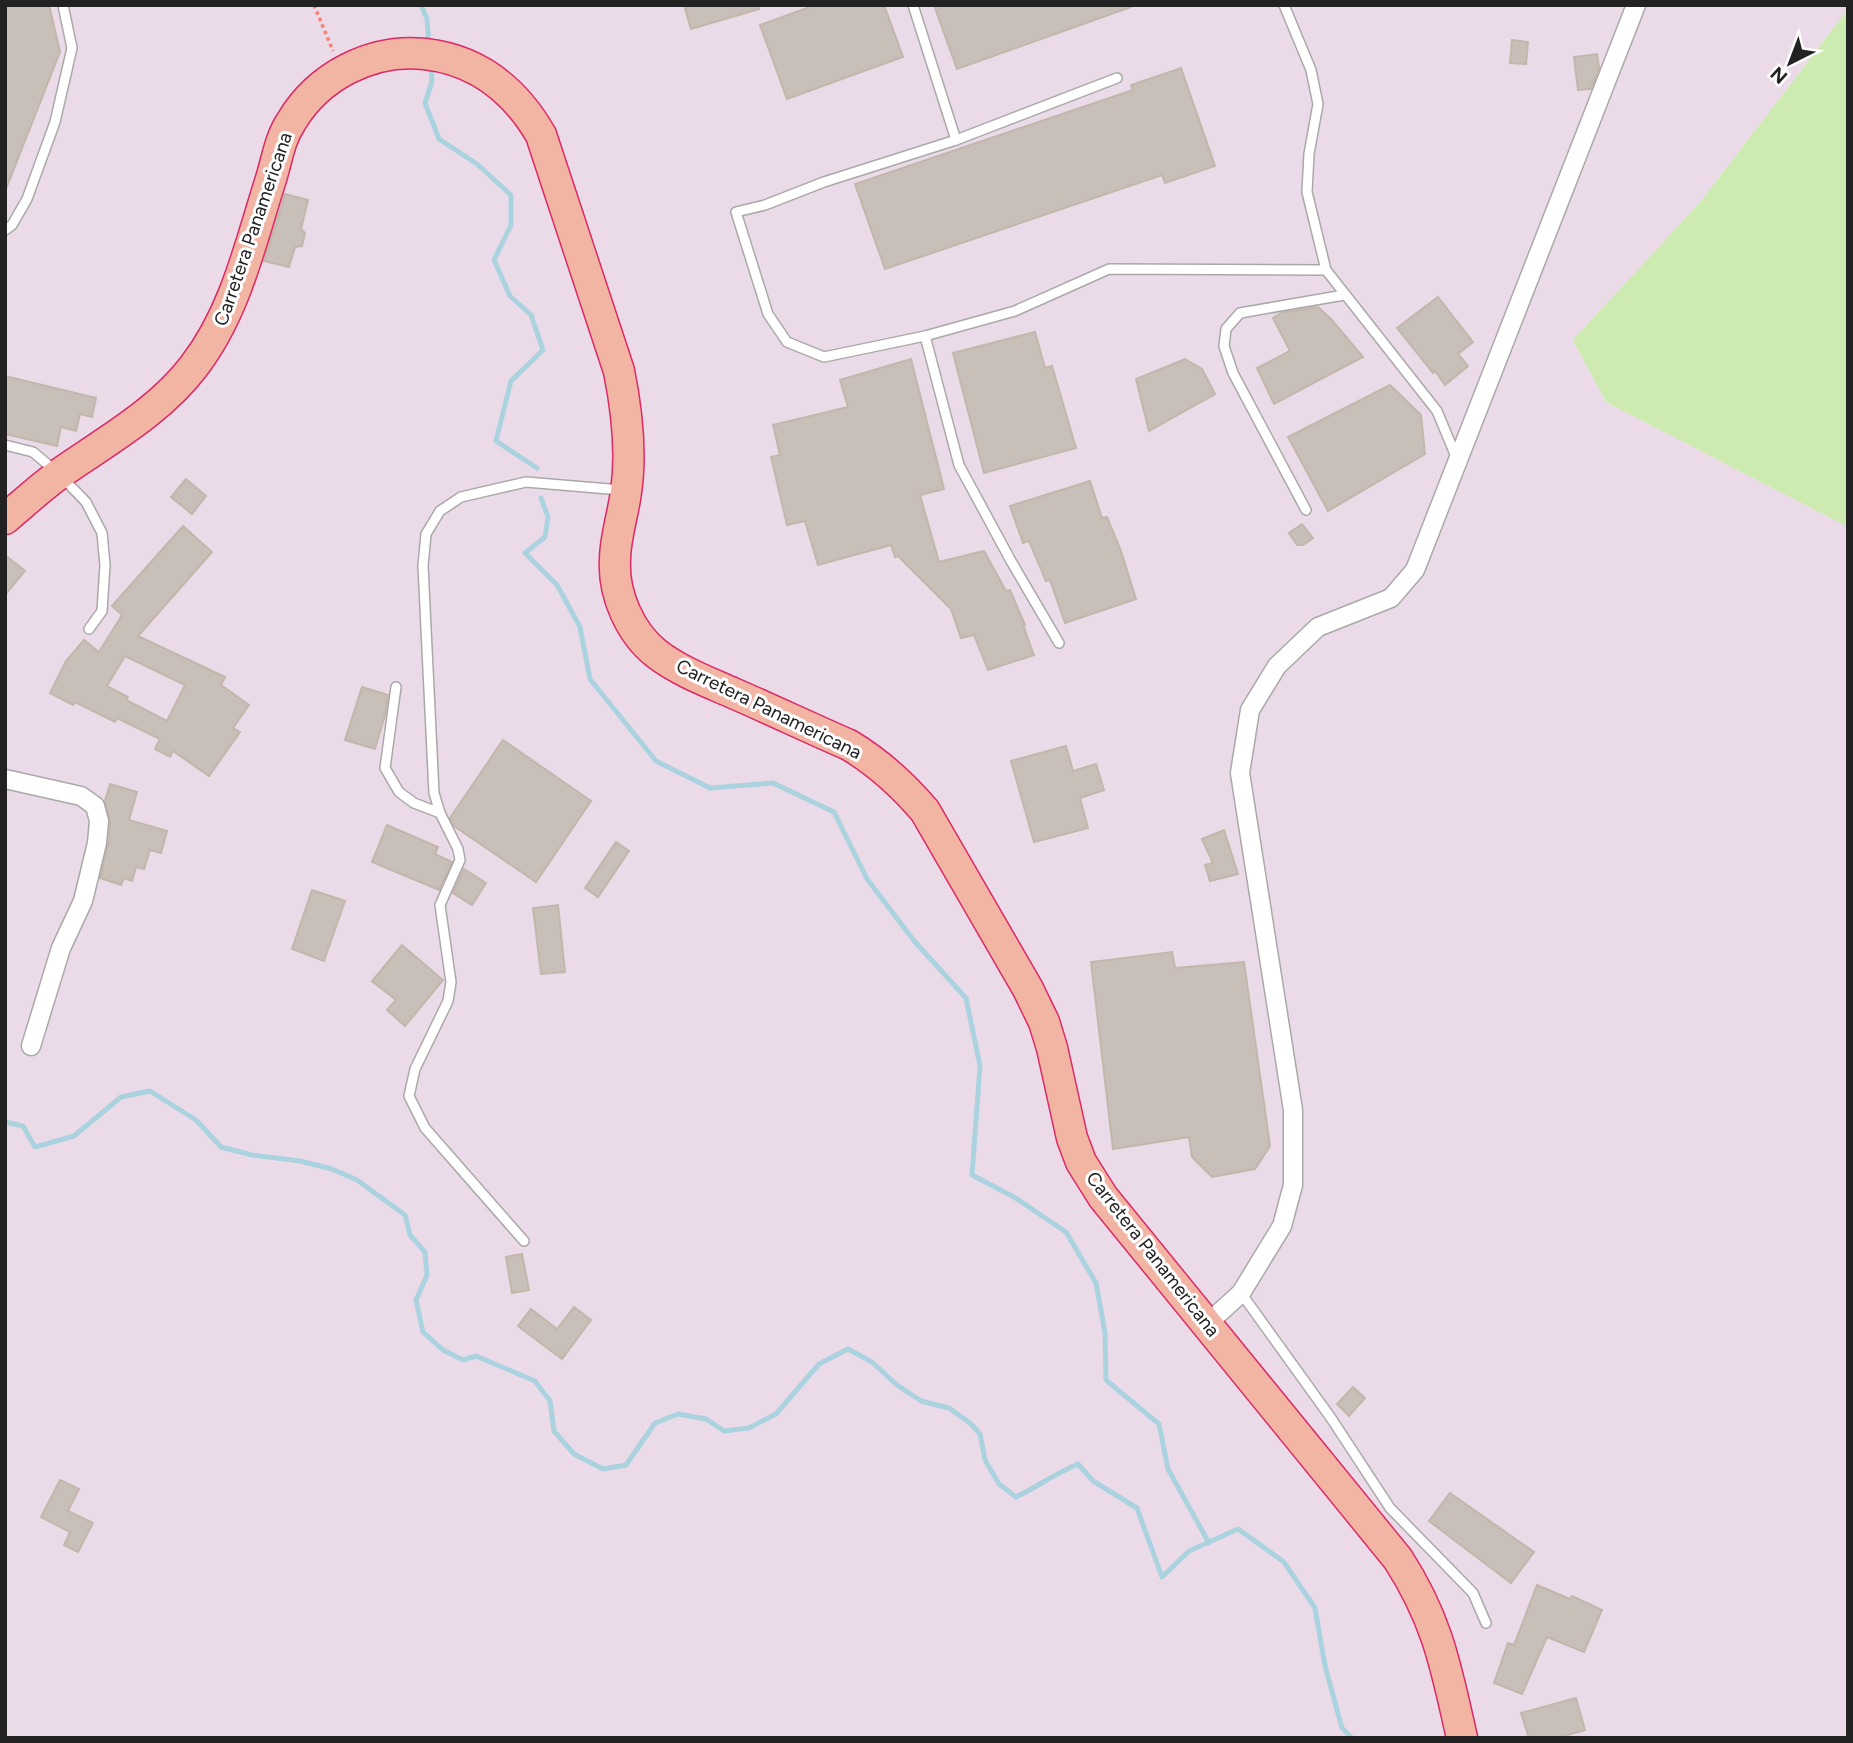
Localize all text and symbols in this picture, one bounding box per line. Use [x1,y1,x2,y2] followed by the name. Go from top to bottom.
[1755,28,1825,98] north arrow
[1766,62,1792,89] text: N
[209,129,297,329] street label: Carretera Panamericana
[673,654,865,764] street label: Carretera Panamericana
[1081,1167,1225,1341] street label: Carretera Panamericana

